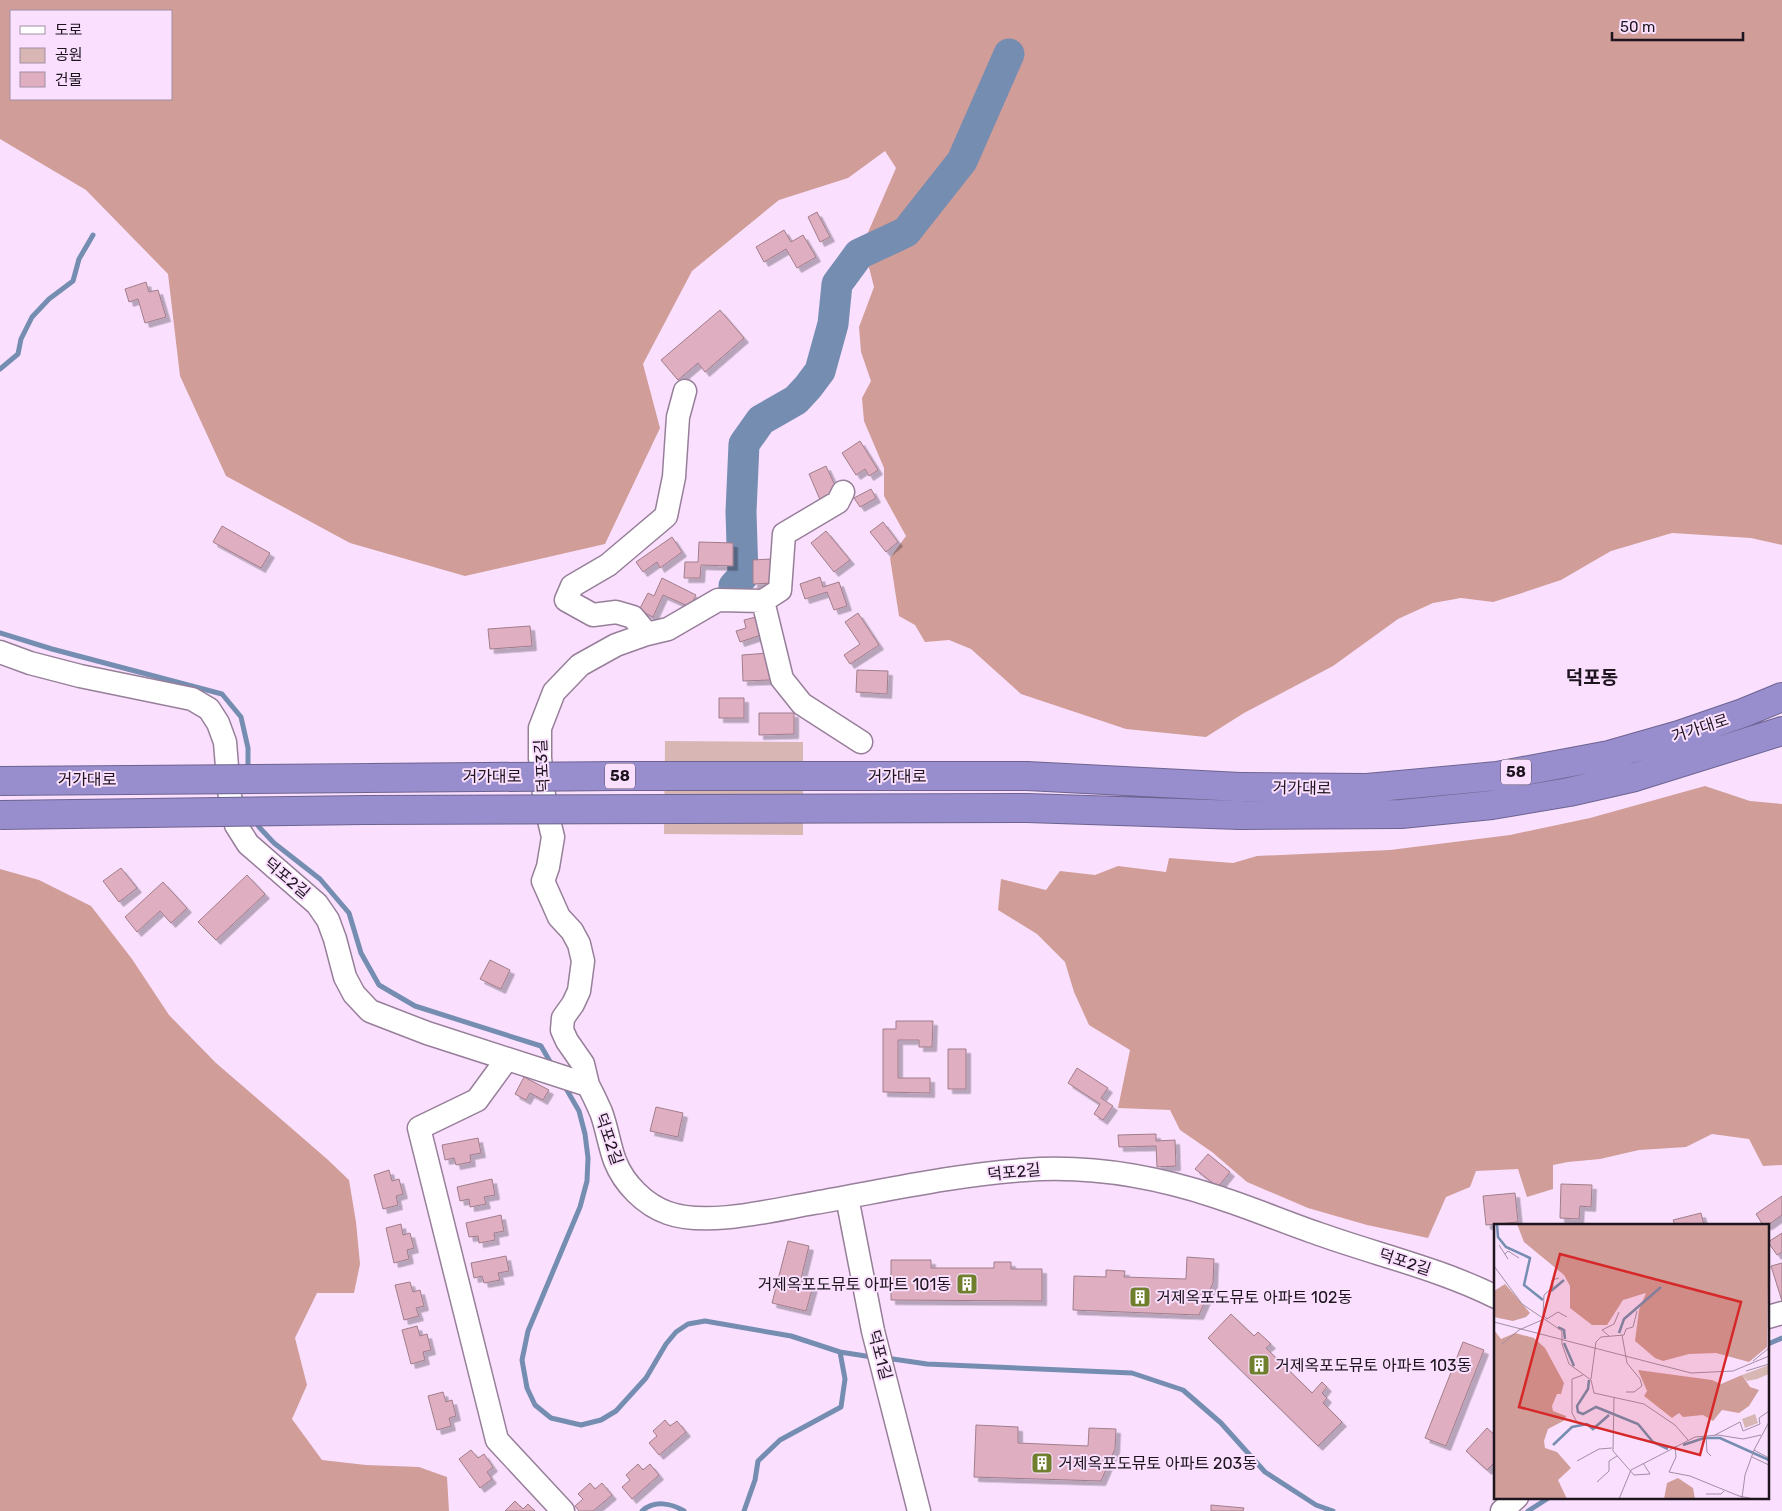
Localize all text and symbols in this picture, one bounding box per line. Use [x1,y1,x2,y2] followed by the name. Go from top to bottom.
[10,10,172,100] legend
[1612,10,1743,42] scale bar
[1620,18,1655,36] text: 50 m
[55,21,83,39] text: 도로
[55,46,83,64] text: 공원
[55,71,83,89] text: 건물
[1566,666,1618,689] district label: 덕포동
[1669,710,1731,746] street label: 거가대로
[531,739,553,793] street label: 덕포3길
[1501,760,1531,784] road number: 58
[605,764,635,788] road number: 58
[463,767,522,786] street label: 거가대로
[868,767,927,786] street label: 거가대로
[58,770,117,789] street label: 거가대로
[1272,778,1332,798] street label: 거가대로
[260,854,314,902] street label: 덕포2길
[591,1111,627,1167] street label: 덕포2길
[986,1160,1042,1184] street label: 덕포2길
[1494,1224,1770,1498] inset map
[1377,1245,1433,1279] street label: 덕포2길
[955,1272,979,1296] building icon: 거제옥포도뮤토 아파트 101동
[757,1275,951,1294] place label: 거제옥포도뮤토 아파트 101동
[1128,1285,1152,1309] building icon: 거제옥포도뮤토 아파트 102동
[1156,1288,1352,1307] place label: 거제옥포도뮤토 아파트 102동
[864,1328,896,1382] street label: 덕포1길
[1247,1353,1271,1377] building icon: 거제옥포도뮤토 아파트 103동
[1275,1356,1472,1375] place label: 거제옥포도뮤토 아파트 103동
[1030,1451,1054,1475] building icon: 거제옥포도뮤토 아파트 203동
[1058,1454,1257,1473] place label: 거제옥포도뮤토 아파트 203동

